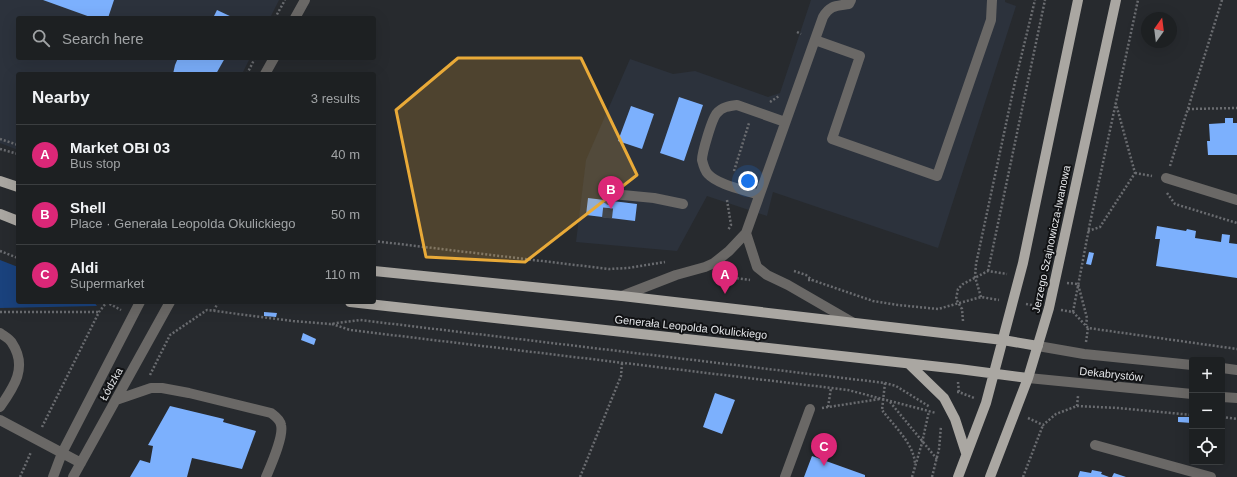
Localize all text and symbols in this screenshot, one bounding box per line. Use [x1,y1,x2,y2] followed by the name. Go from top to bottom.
[1141,12,1177,48] north arrow
[16,16,376,60] search box
[30,27,52,49] icon: search
[62,30,144,47] text: Search here
[32,88,90,107] text: Nearby
[311,91,360,106] text: 3 results
[70,139,170,156] text: Market OBI 03
[40,147,50,162] text: A
[331,147,360,162] text: 40 m
[70,156,121,171] text: Bus stop
[1029,163,1073,314] street label: Jerzego Szajnowicza-Iwanowa
[738,171,758,191] your location
[598,176,624,209] pin: B
[70,199,106,216] text: Shell
[40,207,50,222] text: B
[331,207,360,222] text: 50 m
[70,216,295,231] text: Place · Generała Leopolda Okulickiego
[70,259,98,276] text: Aldi
[712,261,738,294] pin: A
[40,267,50,282] text: C
[325,267,360,282] text: 110 m
[70,276,144,291] text: Supermarket
[614,313,768,341] street label: Generała Leopolda Okulickiego
[1189,357,1225,465] map controls
[1189,357,1225,393] button: +
[97,365,125,402] street label: Łódzka
[1079,365,1143,383] street label: Dekabrystów
[1189,393,1225,429] button: −
[1189,429,1225,465] button: locate
[811,433,837,466] pin: C

